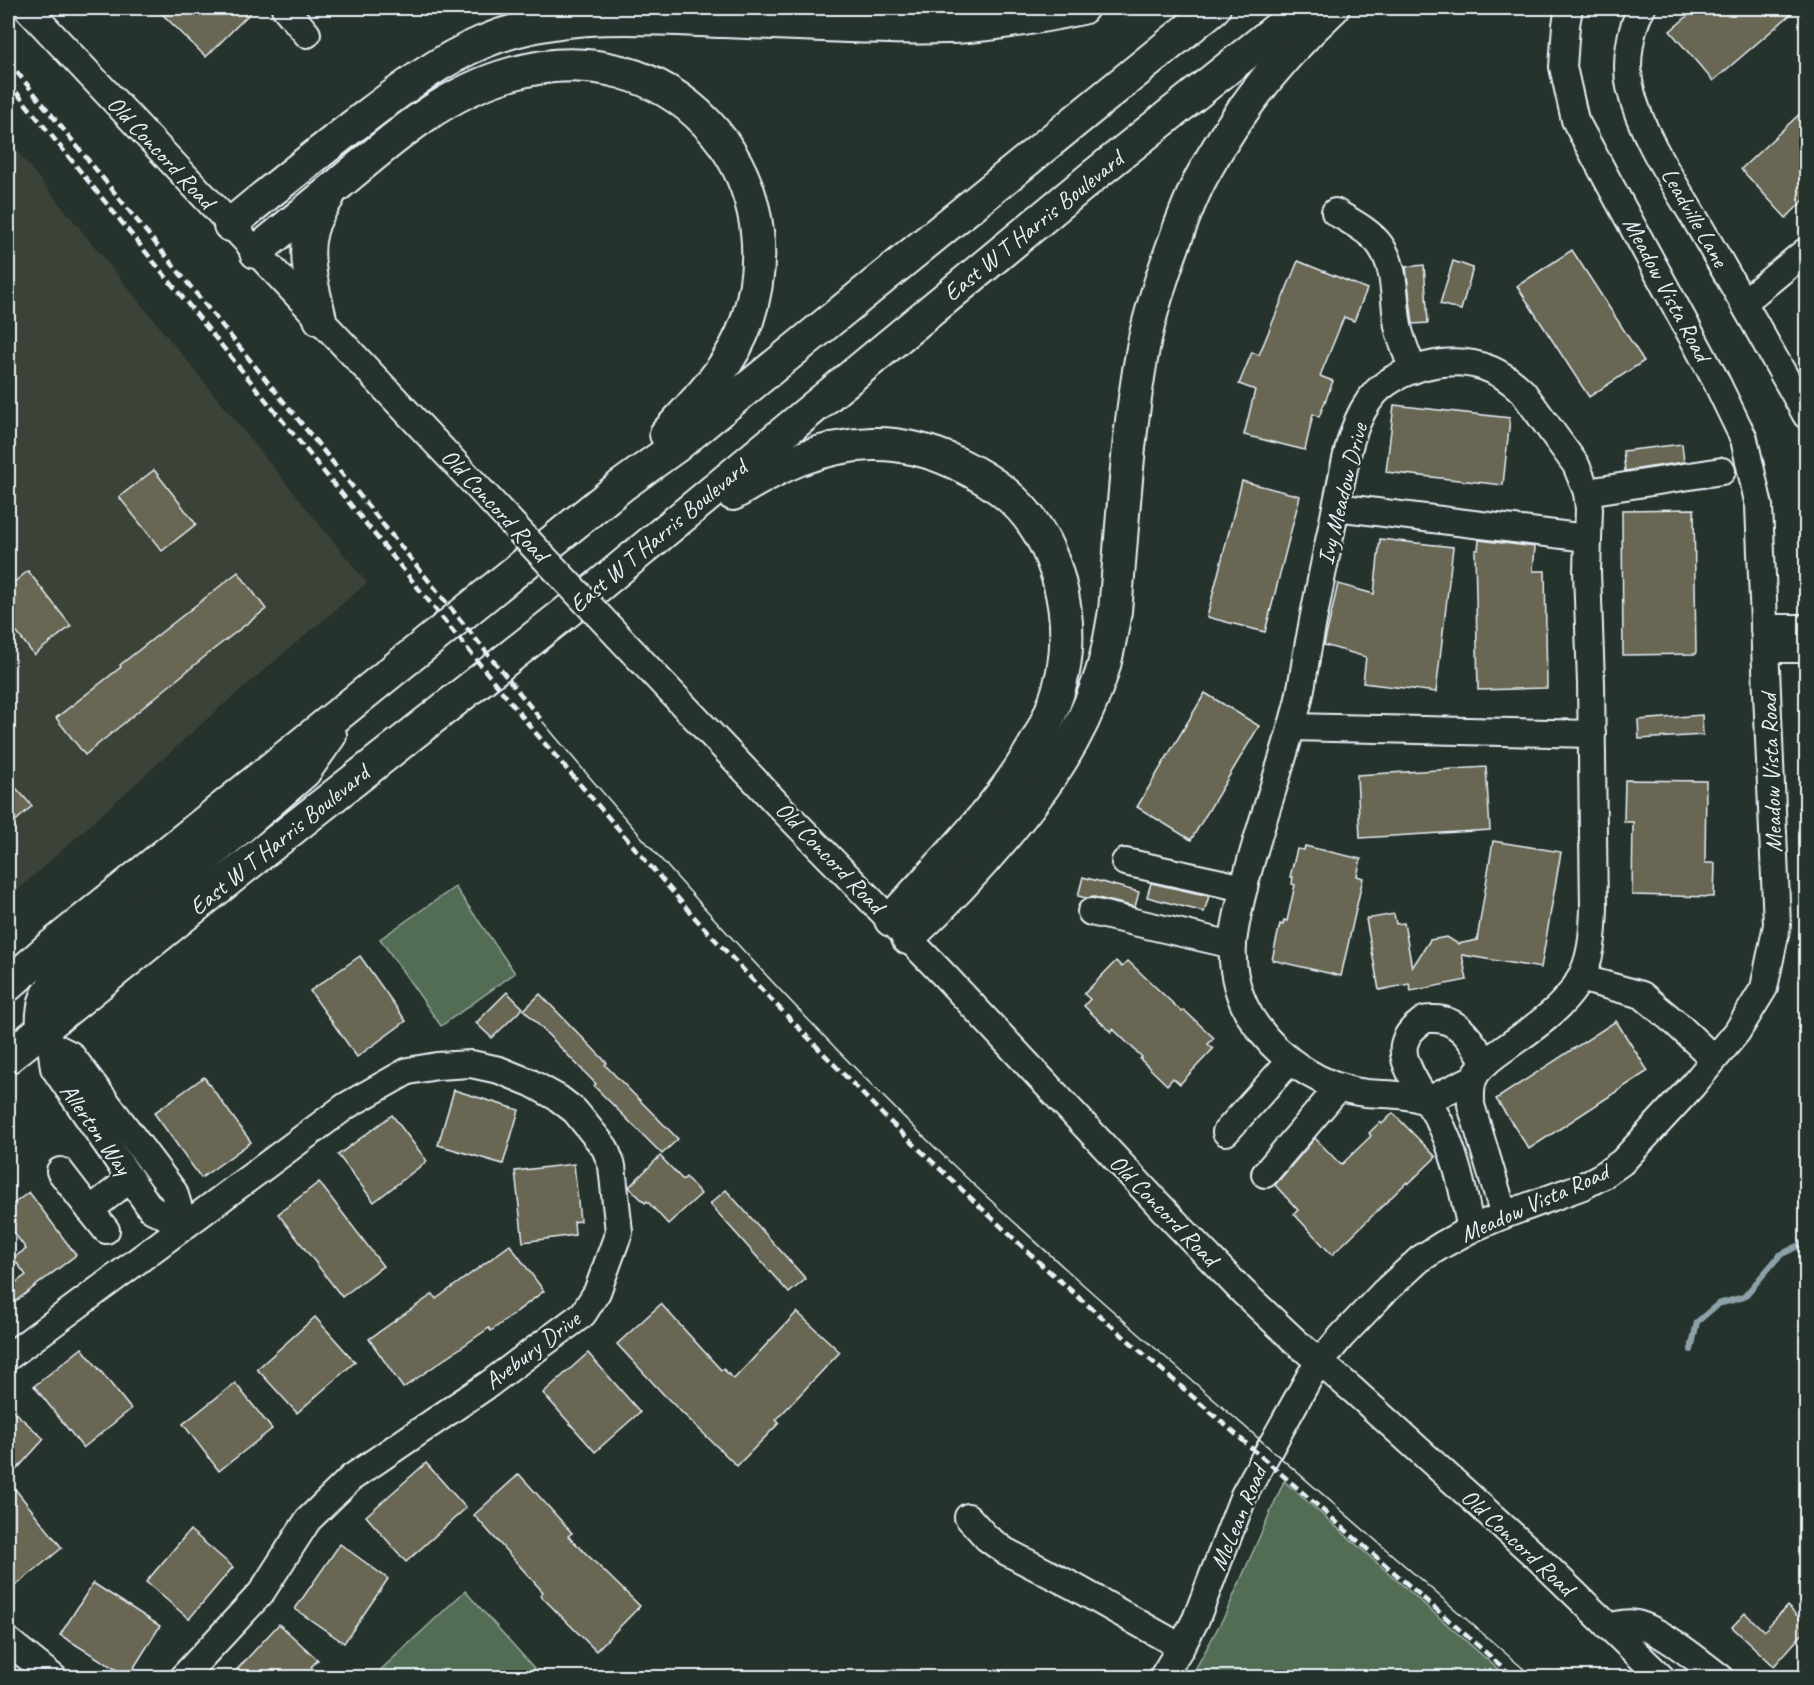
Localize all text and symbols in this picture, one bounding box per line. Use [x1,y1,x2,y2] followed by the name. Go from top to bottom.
[101,89,224,218] street label: Old Concord Road
[937,142,1132,308] street label: East W T Harris Boulevard
[1655,162,1737,274] street label: Leadville Lane
[1616,212,1719,369] street label: Meadow Vista Road
[1310,418,1375,568] street label: Ivy Meadow Drive
[435,442,558,571] street label: Old Concord Road
[563,451,756,619] street label: East W T Harris Boulevard
[1753,689,1789,853] street label: Meadow Vista Road
[183,756,378,922] street label: East W T Harris Boulevard
[769,795,893,922] street label: Old Concord Road
[54,1077,139,1182] street label: Allerton Way
[1103,1148,1227,1275] street label: Old Concord Road
[1455,1156,1616,1249] street label: Meadow Vista Road
[478,1303,588,1396] street label: Avebury Drive
[1203,1458,1275,1575] street label: McLean Road
[1455,1482,1584,1605] street label: Old Concord Road

